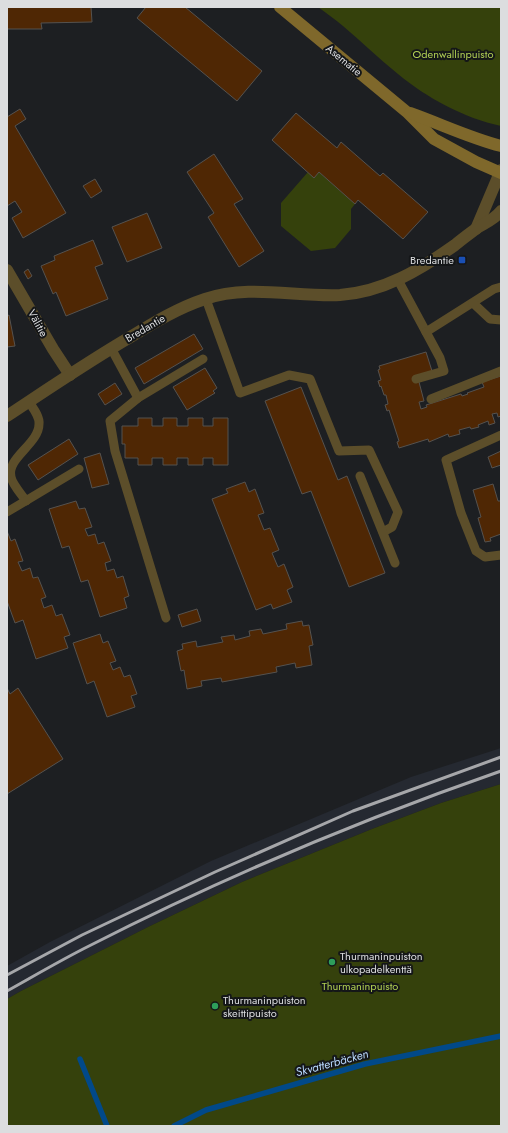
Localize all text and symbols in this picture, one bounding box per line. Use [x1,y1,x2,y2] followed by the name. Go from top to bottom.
[322,40,366,80] street label: Asematie
[413,46,493,62] park label: Odenwallinpuisto
[410,252,454,268] place label: Bredantie
[457,255,467,265] marker: Bredantie
[24,306,52,340] street label: Välitie
[122,310,168,346] street label: Bredantie
[340,948,422,977] place label: Thurmaninpuiston ulkopadelkenttä
[327,957,337,967] marker: Thurmaninpuiston ulkopadelkenttä
[322,978,398,994] park label: Thurmaninpuisto
[223,992,305,1021] place label: Thurmaninpuiston skeittipuisto
[210,1001,220,1011] marker: Thurmaninpuiston skeittipuisto
[293,1045,371,1081] water label: Skvatterbäcken

